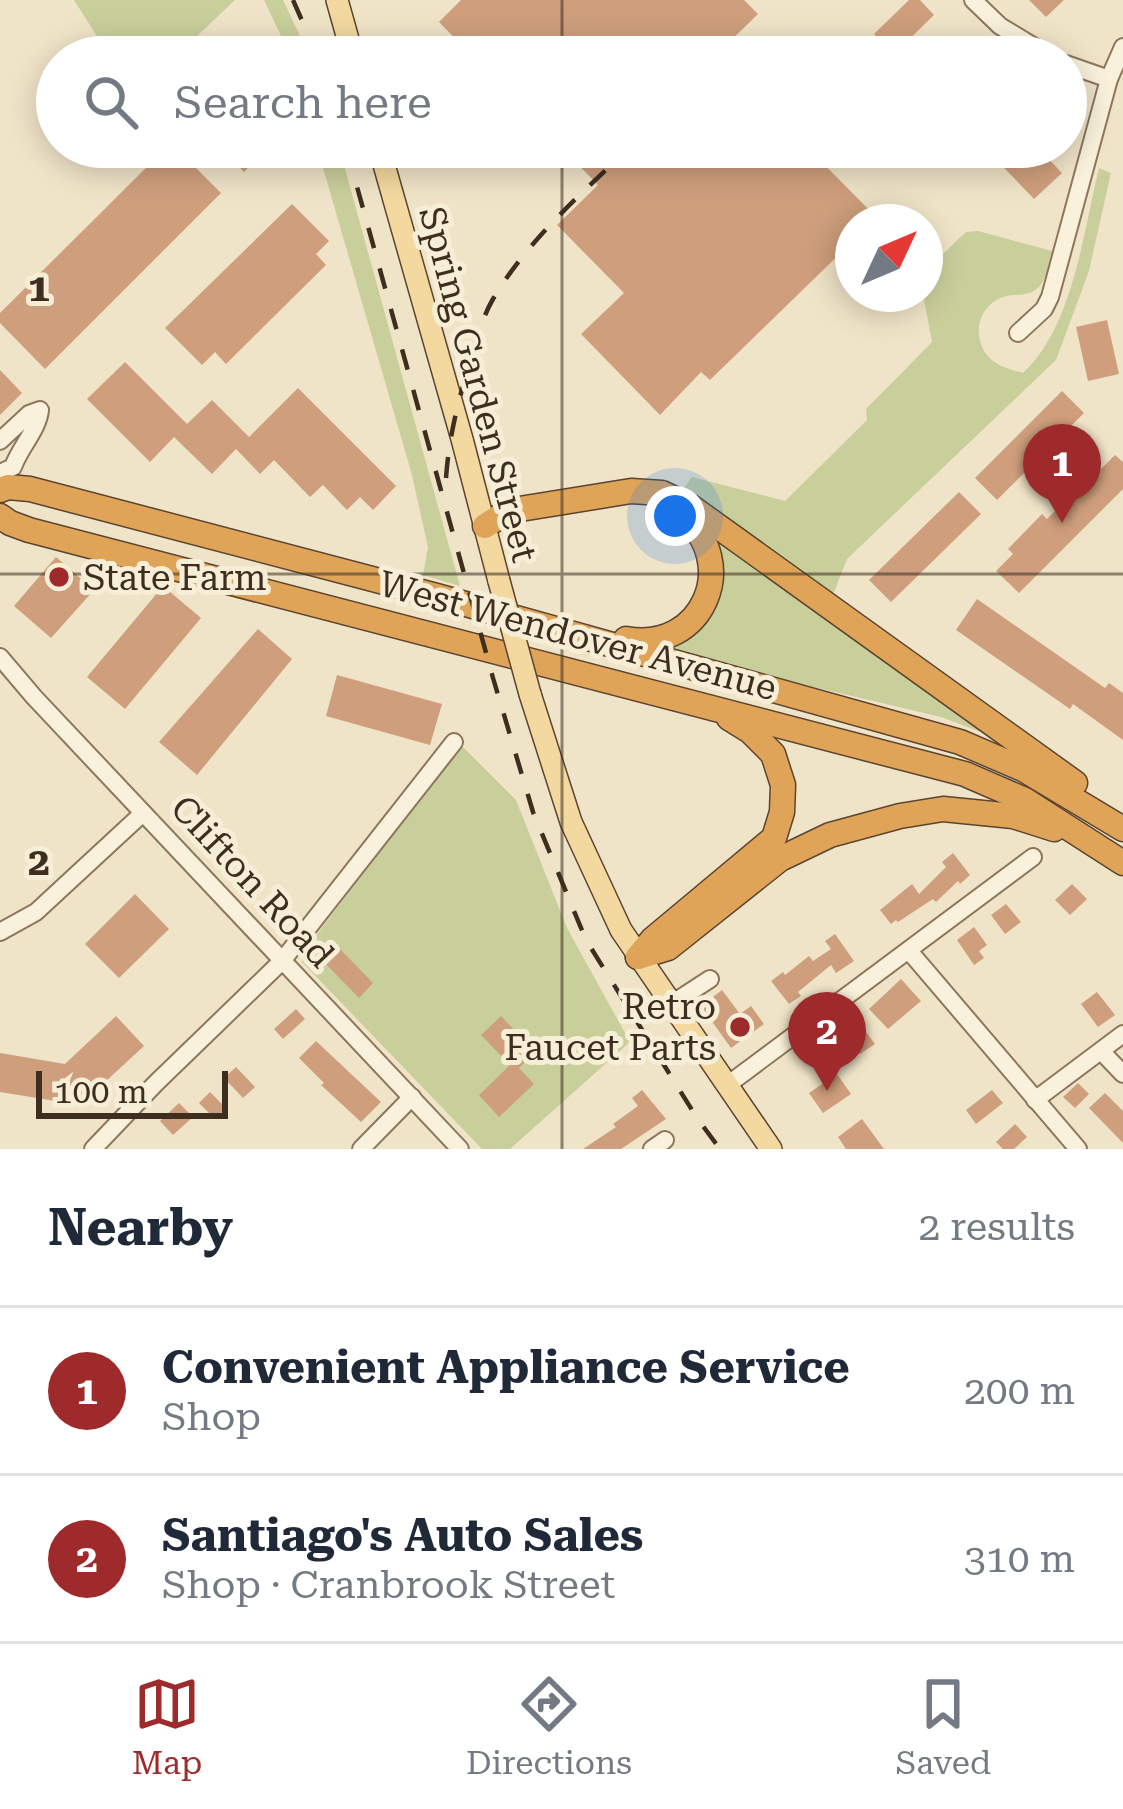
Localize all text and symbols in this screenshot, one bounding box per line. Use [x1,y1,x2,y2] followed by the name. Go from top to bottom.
[36,36,1087,168] search box
[78,69,144,135] icon: search
[174,76,432,129] text: Search here
[410,202,546,566] street label: Spring Garden Street
[835,204,943,312] north arrow
[28,265,50,311] text: 1
[1023,424,1101,523] pin: 1
[645,486,705,546] your location
[83,557,267,599] place label: State Farm
[374,563,781,709] street label: West Wendover Avenue
[46,564,72,590] marker: State Farm
[162,787,342,976] street label: Clifton Road
[28,839,50,885] text: 2
[504,986,716,1069] place label: Retro Faucet Parts
[788,992,866,1091] pin: 2
[727,1014,753,1040] marker: Retro Faucet Parts
[36,1065,228,1118] scale bar
[54,1072,148,1111] text: 100 m
[48,1198,233,1257] text: Nearby
[918,1204,1075,1250] text: 2 results
[162,1341,850,1394] text: Convenient Appliance Service
[76,1368,98,1414] text: 1
[964,1368,1075,1414] text: 200 m
[162,1394,261,1440] text: Shop
[162,1509,643,1562] text: Santiago's Auto Sales
[76,1536,98,1582] text: 2
[964,1536,1075,1582] text: 310 m
[162,1562,615,1608] text: Shop · Cranbrook Street
[132,1671,202,1782] tab: Map
[466,1671,632,1782] tab: Directions
[896,1671,991,1782] tab: Saved

